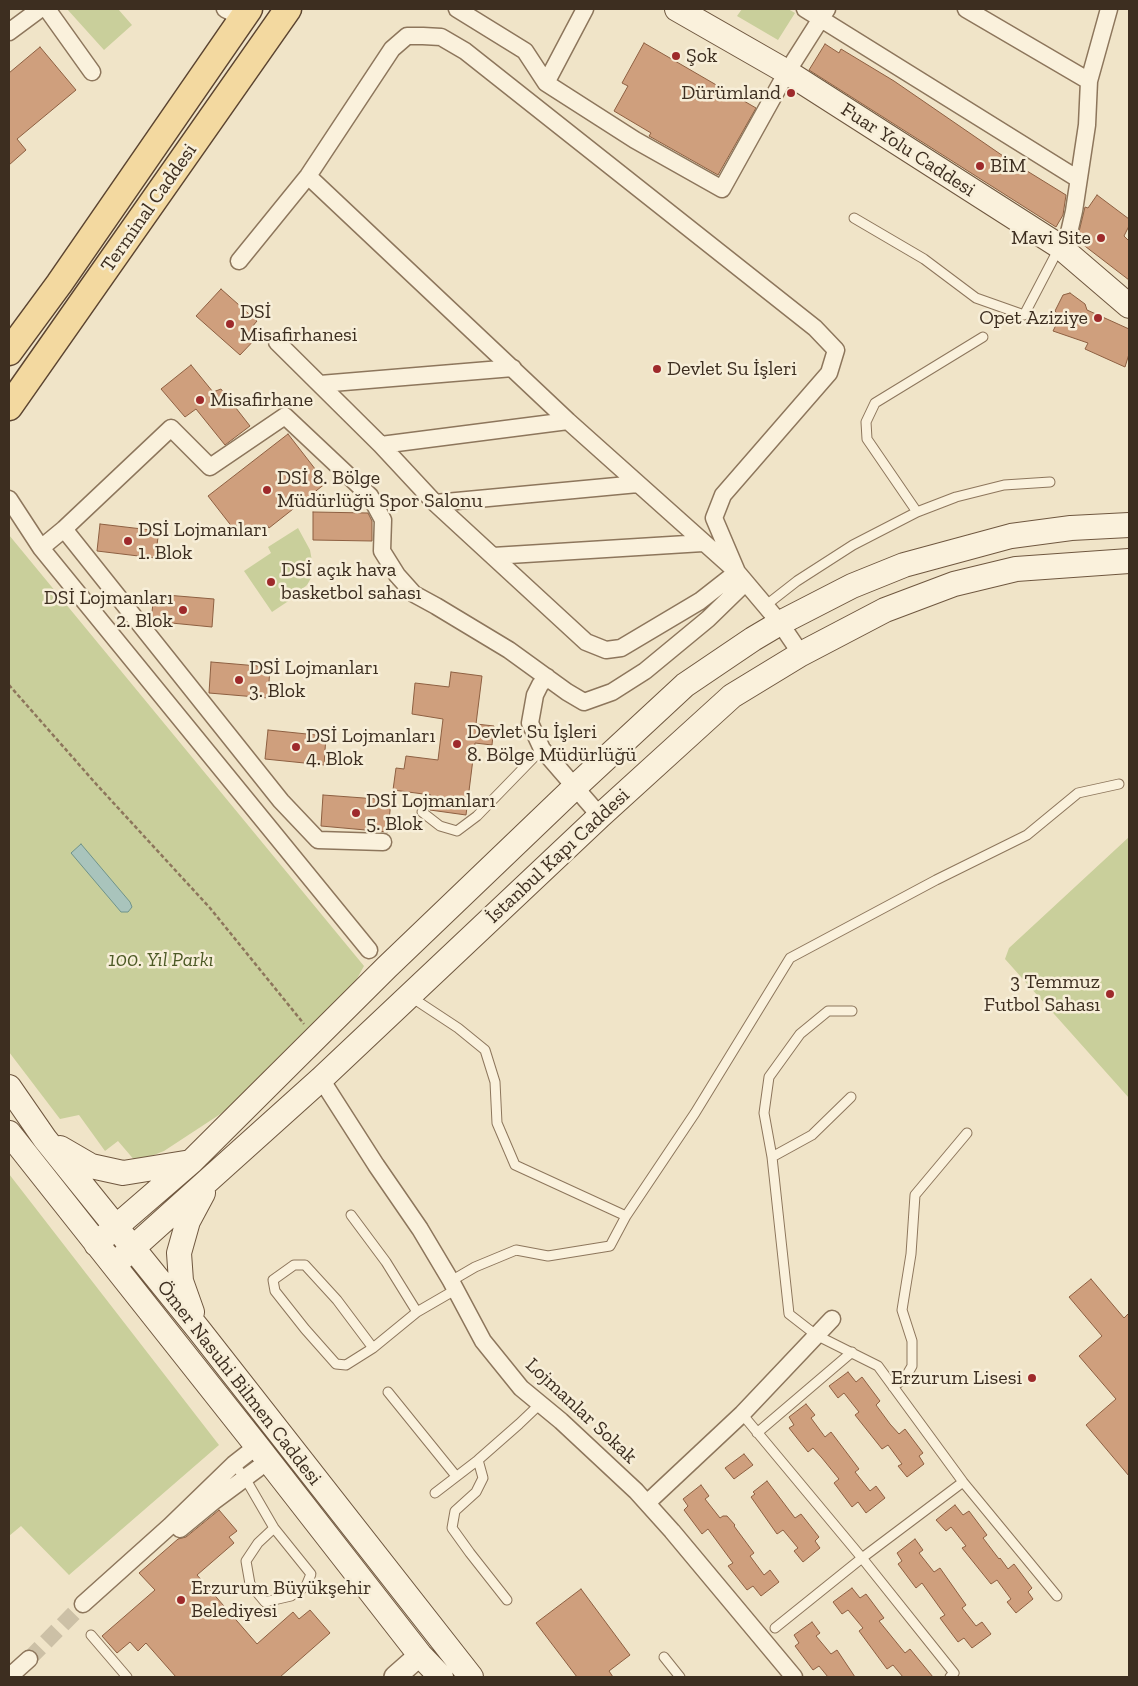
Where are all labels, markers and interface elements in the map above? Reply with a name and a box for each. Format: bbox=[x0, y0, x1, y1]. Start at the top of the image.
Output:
place label: Şok bbox=[686, 44, 717, 68]
marker: Şok bbox=[670, 50, 682, 62]
place label: Dürümland bbox=[681, 81, 781, 105]
marker: Dürümland bbox=[785, 87, 797, 99]
street label: Fuar Yolu Caddesi bbox=[836, 98, 980, 202]
street label: Terminal Caddesi bbox=[96, 139, 202, 277]
place label: BİM bbox=[990, 154, 1026, 178]
marker: BİM bbox=[974, 160, 986, 172]
place label: Mavi Site bbox=[1011, 226, 1091, 250]
marker: Mavi Site bbox=[1095, 232, 1107, 244]
place label: DSİ Misafirhanesi bbox=[240, 300, 357, 347]
place label: Opet Aziziye bbox=[979, 306, 1088, 330]
marker: Opet Aziziye bbox=[1092, 312, 1104, 324]
marker: DSİ Misafirhanesi bbox=[224, 318, 236, 330]
place label: Devlet Su İşleri bbox=[667, 357, 797, 381]
marker: Devlet Su İşleri bbox=[651, 363, 663, 375]
place label: Misafirhane bbox=[210, 388, 313, 412]
marker: Misafirhane bbox=[194, 394, 206, 406]
place label: DSİ 8. Bölge Müdürlüğü Spor Salonu bbox=[277, 466, 483, 513]
marker: DSİ 8. Bölge Müdürlüğü Spor Salonu bbox=[261, 484, 273, 496]
place label: DSİ Lojmanları 1. Blok bbox=[138, 518, 267, 565]
marker: DSİ Lojmanları 1. Blok bbox=[122, 535, 134, 547]
place label: DSİ açık hava basketbol sahası bbox=[281, 558, 421, 605]
marker: DSİ açık hava basketbol sahası bbox=[265, 576, 277, 588]
place label: DSİ Lojmanları 2. Blok bbox=[44, 586, 173, 633]
marker: DSİ Lojmanları 2. Blok bbox=[177, 604, 189, 616]
place label: DSİ Lojmanları 3. Blok bbox=[249, 656, 378, 703]
marker: DSİ Lojmanları 3. Blok bbox=[233, 674, 245, 686]
place label: Devlet Su İşleri 8. Bölge Müdürlüğü bbox=[467, 720, 637, 767]
place label: DSİ Lojmanları 4. Blok bbox=[306, 724, 435, 771]
marker: Devlet Su İşleri 8. Bölge Müdürlüğü bbox=[451, 738, 463, 750]
marker: DSİ Lojmanları 4. Blok bbox=[290, 741, 302, 753]
street label: İstanbul Kapı Caddesi bbox=[481, 783, 635, 929]
place label: DSİ Lojmanları 5. Blok bbox=[366, 789, 495, 836]
marker: DSİ Lojmanları 5. Blok bbox=[350, 807, 362, 819]
park label: 100. Yıl Parkı bbox=[108, 948, 214, 972]
place label: 3 Temmuz Futbol Sahası bbox=[984, 970, 1100, 1017]
marker: 3 Temmuz Futbol Sahası bbox=[1104, 988, 1116, 1000]
street label: Ömer Nasuhi Bilmen Caddesi bbox=[152, 1276, 326, 1490]
street label: Lojmanlar Sokak bbox=[520, 1353, 642, 1469]
place label: Erzurum Lisesi bbox=[891, 1366, 1022, 1390]
marker: Erzurum Lisesi bbox=[1026, 1372, 1038, 1384]
place label: Erzurum Büyükşehir Belediyesi bbox=[191, 1576, 371, 1623]
marker: Erzurum Büyükşehir Belediyesi bbox=[175, 1594, 187, 1606]

